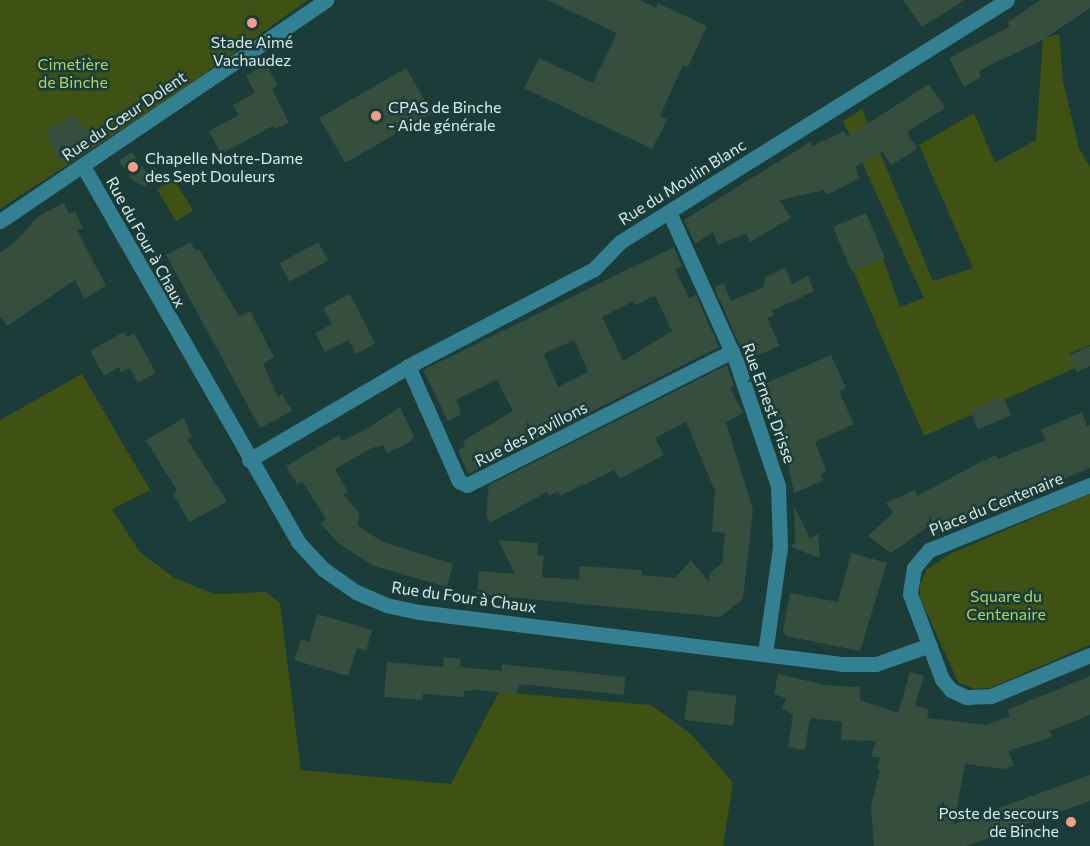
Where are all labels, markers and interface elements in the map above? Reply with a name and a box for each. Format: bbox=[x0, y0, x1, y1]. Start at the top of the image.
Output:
marker: Stade Aimé Vachaudez bbox=[245, 16, 259, 30]
place label: Stade Aimé Vachaudez bbox=[211, 32, 293, 70]
park label: Cimetière de Binche bbox=[37, 54, 109, 92]
street label: Rue du Cœur Dolent bbox=[58, 67, 190, 165]
place label: CPAS de Binche - Aide générale bbox=[388, 97, 502, 135]
marker: CPAS de Binche - Aide générale bbox=[369, 109, 383, 123]
street label: Rue du Moulin Blanc bbox=[615, 135, 749, 229]
place label: Chapelle Notre-Dame des Sept Douleurs bbox=[145, 148, 303, 186]
marker: Chapelle Notre-Dame des Sept Douleurs bbox=[126, 160, 140, 174]
street label: Rue du Four à Chaux bbox=[102, 173, 190, 311]
street label: Rue Ernest Drisse bbox=[738, 340, 800, 466]
street label: Rue des Pavillons bbox=[471, 397, 591, 471]
street label: Place du Centenaire bbox=[926, 468, 1066, 540]
street label: Rue du Four à Chaux bbox=[390, 577, 538, 617]
park label: Square du Centenaire bbox=[966, 586, 1046, 624]
place label: Poste de secours de Binche bbox=[938, 803, 1059, 841]
marker: Poste de secours de Binche bbox=[1064, 815, 1078, 829]

